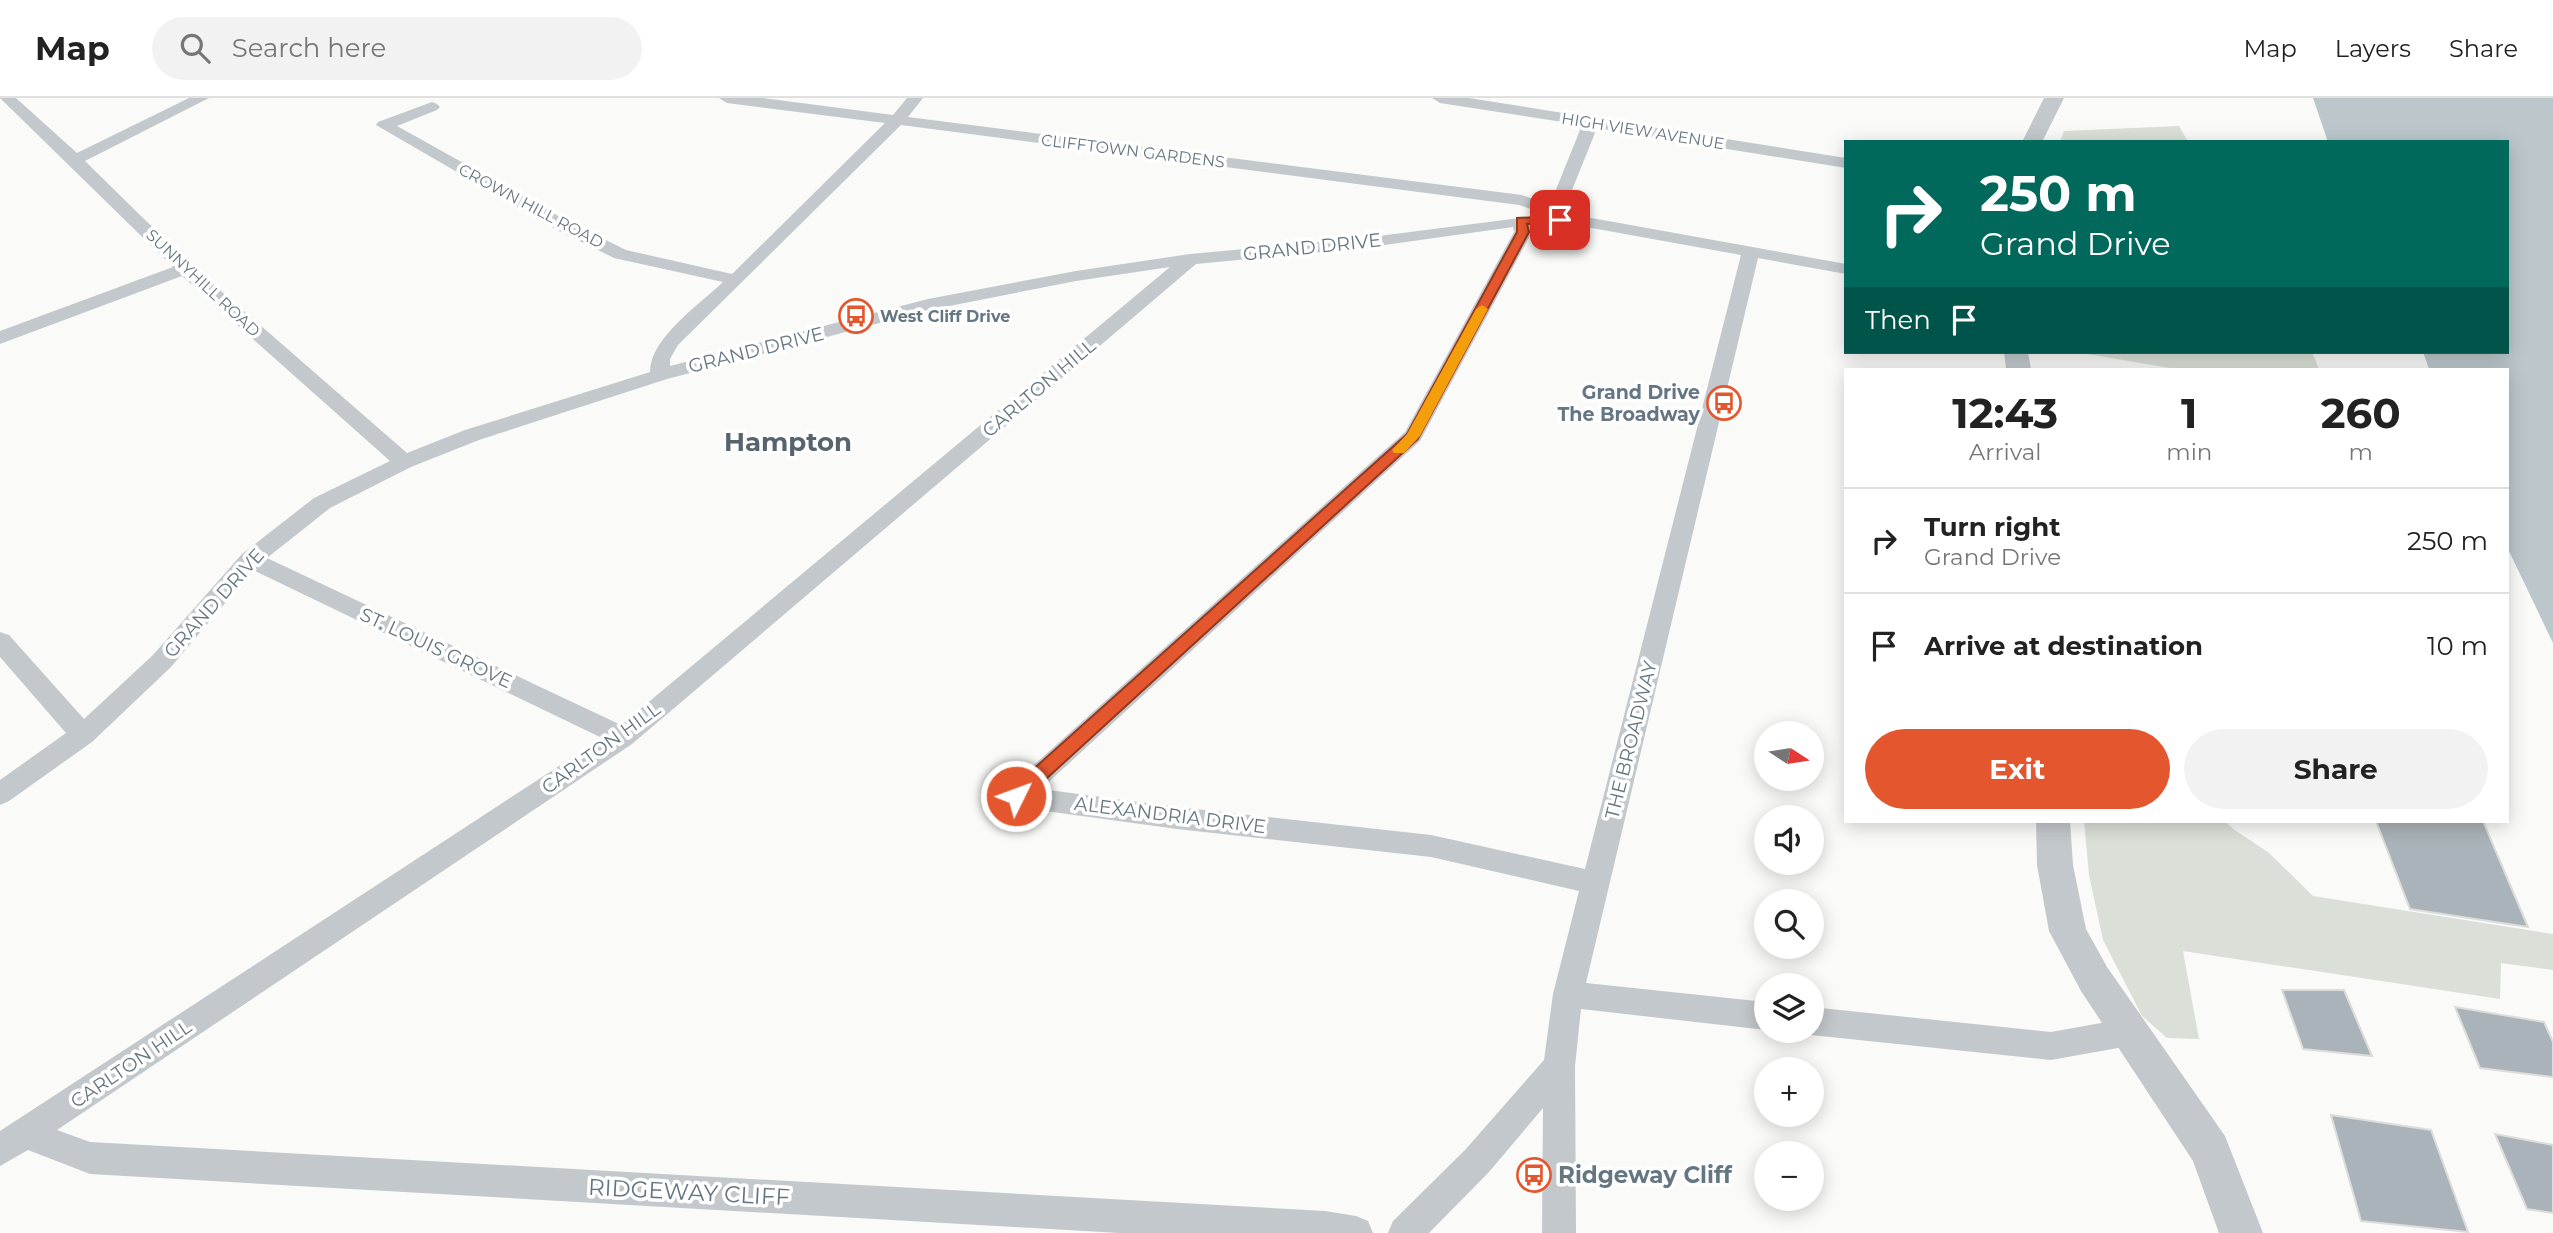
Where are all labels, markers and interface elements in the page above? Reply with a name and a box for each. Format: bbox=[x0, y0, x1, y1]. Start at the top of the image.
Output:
search box bbox=[152, 17, 642, 80]
text: Map bbox=[35, 28, 110, 68]
icon: search bbox=[176, 29, 214, 67]
text: Search here bbox=[232, 32, 386, 64]
text: Map bbox=[2243, 34, 2297, 63]
text: Layers bbox=[2335, 34, 2411, 63]
text: Share bbox=[2449, 34, 2518, 63]
street label: HIGH VIEW AVENUE bbox=[1560, 109, 1726, 153]
street label: CLIFFTOWN GARDENS bbox=[1040, 130, 1226, 172]
street label: CROWN HILL ROAD bbox=[455, 160, 607, 252]
text: 250 m bbox=[1980, 164, 2137, 223]
icon: right bbox=[1865, 168, 1956, 259]
pin bbox=[1530, 190, 1590, 250]
icon: arrive bbox=[1541, 201, 1579, 239]
text: Grand Drive bbox=[1980, 224, 2171, 263]
street label: SUNNYHILL ROAD bbox=[142, 225, 264, 341]
street label: GRAND DRIVE bbox=[1242, 228, 1382, 266]
bus stop icon: West Cliff Drive bbox=[837, 297, 875, 335]
icon: arrive bbox=[1945, 301, 1983, 339]
text: Then bbox=[1865, 304, 1931, 336]
place label: West Cliff Drive bbox=[880, 307, 1010, 326]
street label: GRAND DRIVE bbox=[686, 322, 826, 378]
street label: CARLTON HILL bbox=[978, 333, 1101, 442]
place label: Grand Drive The Broadway bbox=[1558, 381, 1701, 426]
bus stop icon: Grand Drive The Broadway bbox=[1705, 384, 1743, 422]
text: 12:43 bbox=[1952, 387, 2058, 439]
text: 1 bbox=[2181, 387, 2198, 439]
text: 260 bbox=[2321, 387, 2401, 439]
district label: Hampton bbox=[724, 426, 852, 458]
text: Arrival bbox=[1969, 438, 2041, 466]
text: min bbox=[2166, 438, 2212, 466]
text: m bbox=[2349, 438, 2373, 466]
text: Turn right bbox=[1924, 511, 2060, 543]
icon: right bbox=[1865, 522, 1903, 560]
text: 250 m bbox=[2407, 525, 2488, 557]
text: Grand Drive bbox=[1924, 543, 2061, 571]
street label: GRAND DRIVE bbox=[159, 544, 269, 662]
street label: ST. LOUIS GROVE bbox=[356, 603, 516, 693]
icon: arrive bbox=[1865, 627, 1903, 665]
text: Arrive at destination bbox=[1924, 630, 2203, 662]
text: 10 m bbox=[2427, 630, 2488, 662]
street label: THE BROADWAY bbox=[1600, 658, 1662, 821]
street label: CARLTON HILL bbox=[537, 697, 665, 799]
north arrow bbox=[1754, 721, 1824, 791]
map controls bbox=[1754, 721, 1824, 1211]
button: Exit bbox=[1865, 729, 2170, 809]
button: Share bbox=[2184, 729, 2488, 809]
position arrow bbox=[979, 759, 1053, 833]
street label: ALEXANDRIA DRIVE bbox=[1073, 792, 1267, 838]
button: sound bbox=[1754, 805, 1824, 875]
button: search bbox=[1754, 889, 1824, 959]
button: layers bbox=[1754, 973, 1824, 1043]
street label: CARLTON HILL bbox=[66, 1015, 196, 1113]
button: + bbox=[1754, 1057, 1824, 1127]
button: − bbox=[1754, 1141, 1824, 1211]
bus stop icon: Ridgeway Cliff bbox=[1515, 1156, 1553, 1194]
place label: Ridgeway Cliff bbox=[1558, 1161, 1733, 1189]
street label: RIDGEWAY CLIFF bbox=[587, 1173, 791, 1211]

